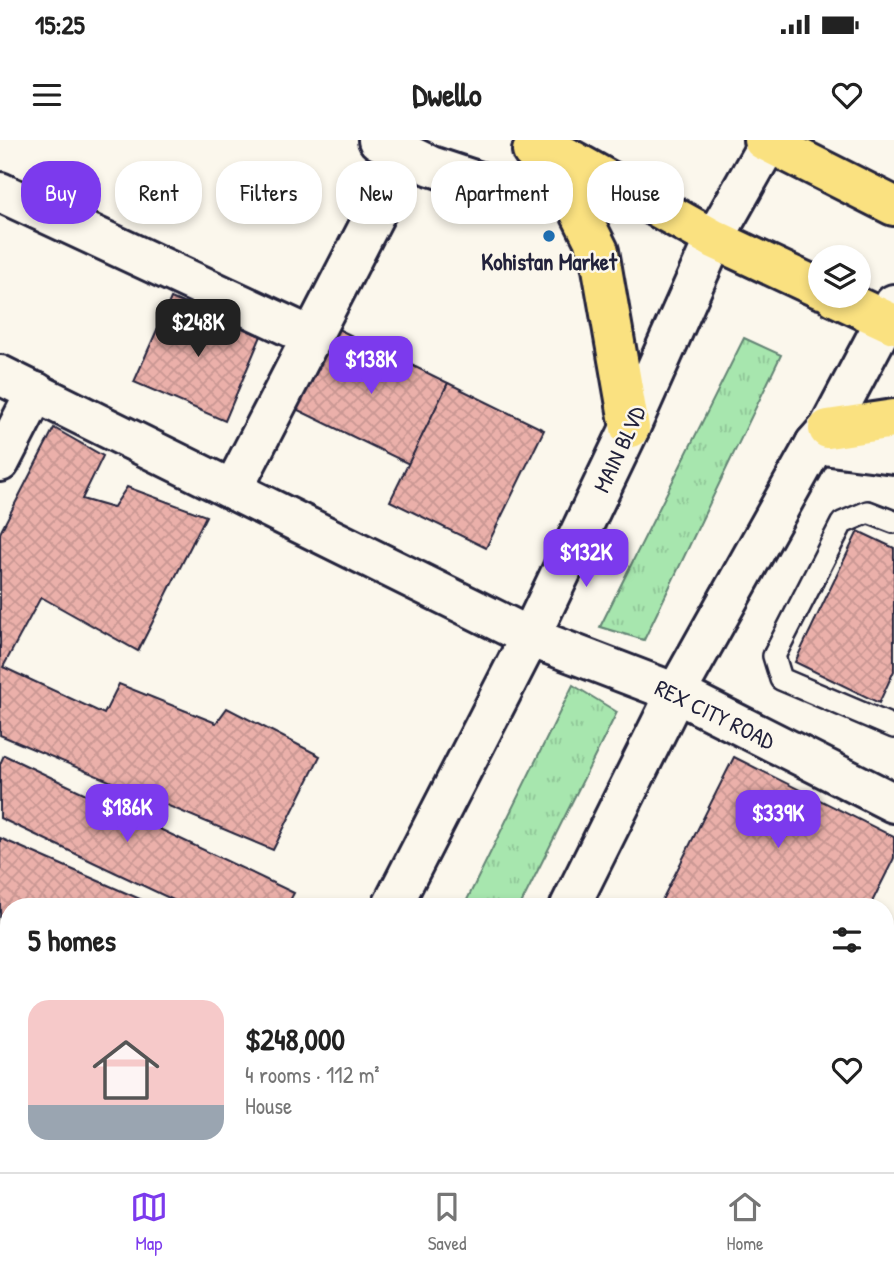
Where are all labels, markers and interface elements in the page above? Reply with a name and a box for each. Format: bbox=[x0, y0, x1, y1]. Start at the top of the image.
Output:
text: 15:25 bbox=[35, 7, 85, 42]
text: Dwello bbox=[412, 73, 482, 116]
icon: menu bbox=[28, 76, 66, 114]
icon: heart bbox=[828, 76, 866, 114]
chip: Buy bbox=[21, 161, 101, 224]
chip: Rent bbox=[115, 161, 202, 224]
chip: Filters bbox=[216, 161, 322, 224]
chip: New bbox=[336, 161, 417, 224]
chip: Apartment bbox=[431, 161, 573, 224]
chip: House bbox=[587, 161, 684, 224]
marker: Kohistan Market bbox=[541, 228, 557, 244]
map controls bbox=[808, 245, 871, 308]
button: layers bbox=[808, 245, 871, 308]
place label: Kohistan Market bbox=[481, 246, 618, 277]
pin: $248K bbox=[149, 300, 247, 359]
text: $248K bbox=[171, 306, 225, 337]
pin: $138K bbox=[322, 336, 420, 396]
text: $138K bbox=[345, 343, 397, 374]
street label: MAIN BLVD bbox=[586, 401, 652, 497]
pin: $132K bbox=[537, 530, 635, 589]
text: $132K bbox=[559, 536, 613, 567]
street label: REX CITY ROAD bbox=[650, 672, 780, 756]
pin: $186K bbox=[78, 784, 176, 844]
pin: $339K bbox=[729, 790, 827, 850]
text: $186K bbox=[101, 791, 153, 822]
text: $339K bbox=[752, 797, 804, 828]
text: 5 homes bbox=[28, 920, 116, 960]
icon: filters bbox=[828, 921, 866, 959]
text: $248,000 bbox=[245, 1019, 345, 1059]
icon: home bbox=[84, 1028, 168, 1112]
icon: heart bbox=[828, 1051, 866, 1089]
text: 4 rooms · 112 m² bbox=[245, 1059, 380, 1090]
text: House bbox=[245, 1090, 292, 1121]
tab: Map bbox=[130, 1188, 168, 1256]
tab: Saved bbox=[428, 1188, 466, 1256]
tab: Home bbox=[726, 1188, 764, 1256]

